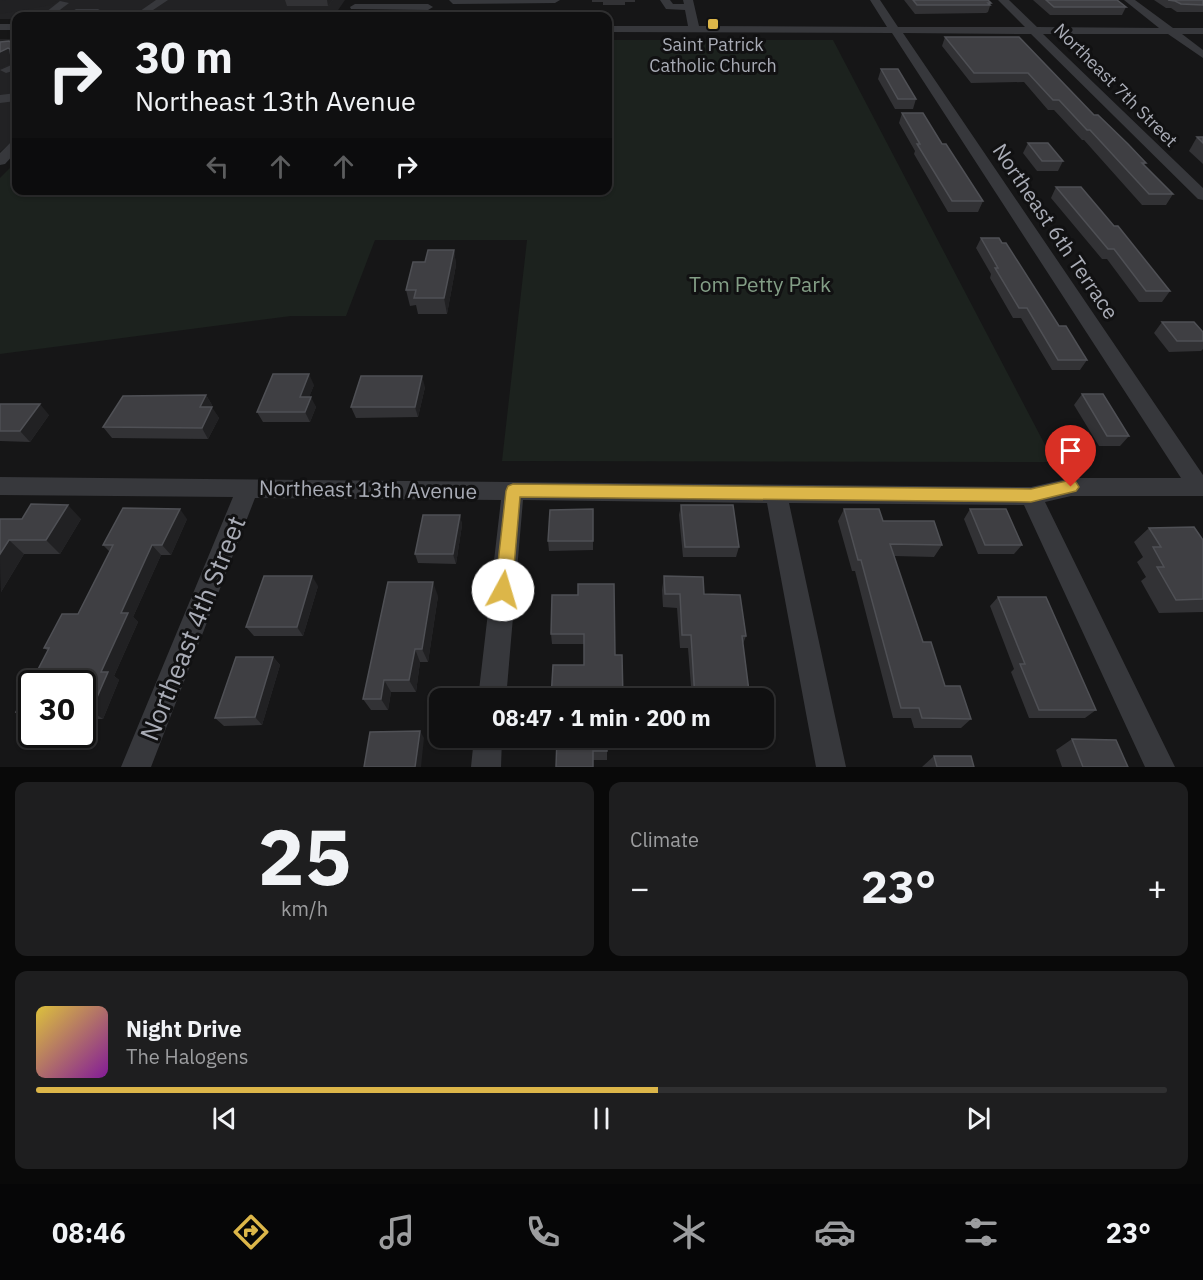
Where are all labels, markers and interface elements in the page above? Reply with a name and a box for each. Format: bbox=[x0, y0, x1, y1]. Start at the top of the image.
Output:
marker: Saint Patrick Catholic Church bbox=[706, 17, 720, 31]
street label: Northeast 7th Street bbox=[1049, 18, 1183, 152]
text: 30 m bbox=[135, 30, 233, 85]
place label: Saint Patrick Catholic Church bbox=[649, 33, 777, 77]
icon: right bbox=[36, 36, 114, 114]
text: Northeast 13th Avenue bbox=[135, 83, 416, 118]
street label: Northeast 6th Terrace bbox=[987, 138, 1125, 324]
icon: left bbox=[201, 150, 234, 183]
icon: ahead bbox=[264, 150, 297, 183]
icon: ahead bbox=[327, 150, 360, 183]
icon: right bbox=[390, 150, 423, 183]
park label: Tom Petty Park bbox=[689, 270, 831, 298]
pin bbox=[1045, 425, 1096, 487]
icon: arrive bbox=[1054, 434, 1087, 467]
street label: Northeast 13th Avenue bbox=[259, 473, 477, 505]
street label: Northeast 4th Street bbox=[131, 511, 253, 745]
position arrow bbox=[471, 558, 535, 622]
speed limit sign: 30 bbox=[18, 670, 96, 748]
text: 08:47 · 1 min · 200 m bbox=[492, 703, 711, 732]
text: 25 bbox=[258, 805, 351, 906]
text: Climate bbox=[630, 826, 699, 853]
text: 23° bbox=[861, 857, 936, 915]
text: − bbox=[630, 866, 650, 909]
text: + bbox=[1147, 866, 1167, 909]
text: km/h bbox=[281, 895, 328, 922]
text: Night Drive bbox=[126, 1014, 242, 1043]
text: The Halogens bbox=[126, 1043, 248, 1070]
icon: previous bbox=[208, 1102, 241, 1135]
icon: pause bbox=[585, 1102, 618, 1135]
icon: next bbox=[962, 1102, 995, 1135]
icon: directions bbox=[230, 1211, 272, 1253]
icon: music bbox=[376, 1211, 418, 1253]
icon: phone bbox=[522, 1211, 564, 1253]
icon: climate bbox=[668, 1211, 710, 1253]
icon: car bbox=[814, 1211, 856, 1253]
icon: filters bbox=[960, 1211, 1002, 1253]
text: 08:46 bbox=[52, 1215, 126, 1250]
text: 23° bbox=[1106, 1215, 1151, 1250]

